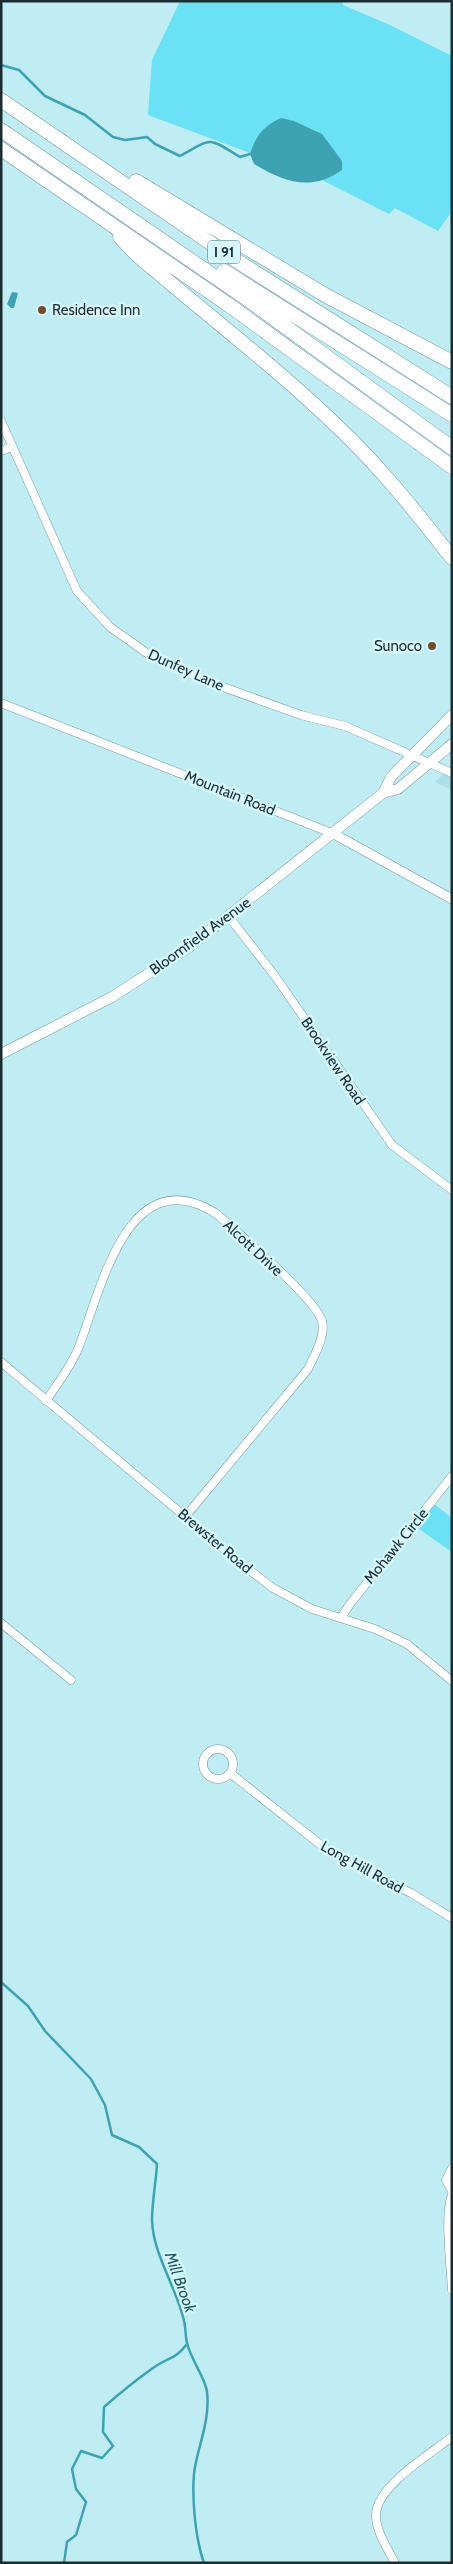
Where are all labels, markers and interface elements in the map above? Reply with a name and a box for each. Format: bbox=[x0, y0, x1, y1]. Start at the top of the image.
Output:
road number: I 91 bbox=[208, 240, 240, 264]
place label: Residence Inn bbox=[52, 301, 140, 319]
marker: Residence Inn bbox=[36, 304, 48, 316]
place label: Sunoco bbox=[374, 637, 422, 655]
marker: Sunoco bbox=[426, 640, 438, 652]
street label: Dunfey Lane bbox=[145, 645, 227, 695]
street label: Mountain Road bbox=[182, 767, 278, 819]
street label: Bloomfield Avenue bbox=[146, 893, 254, 979]
street label: Brookview Road bbox=[297, 1014, 369, 1108]
street label: Alcott Drive bbox=[220, 1216, 287, 1280]
street label: Mohawk Circle bbox=[360, 1504, 432, 1587]
street label: Brewster Road bbox=[174, 1505, 256, 1577]
street label: Long Hill Road bbox=[318, 1837, 406, 1897]
water label: Mill Brook bbox=[160, 2248, 201, 2316]

